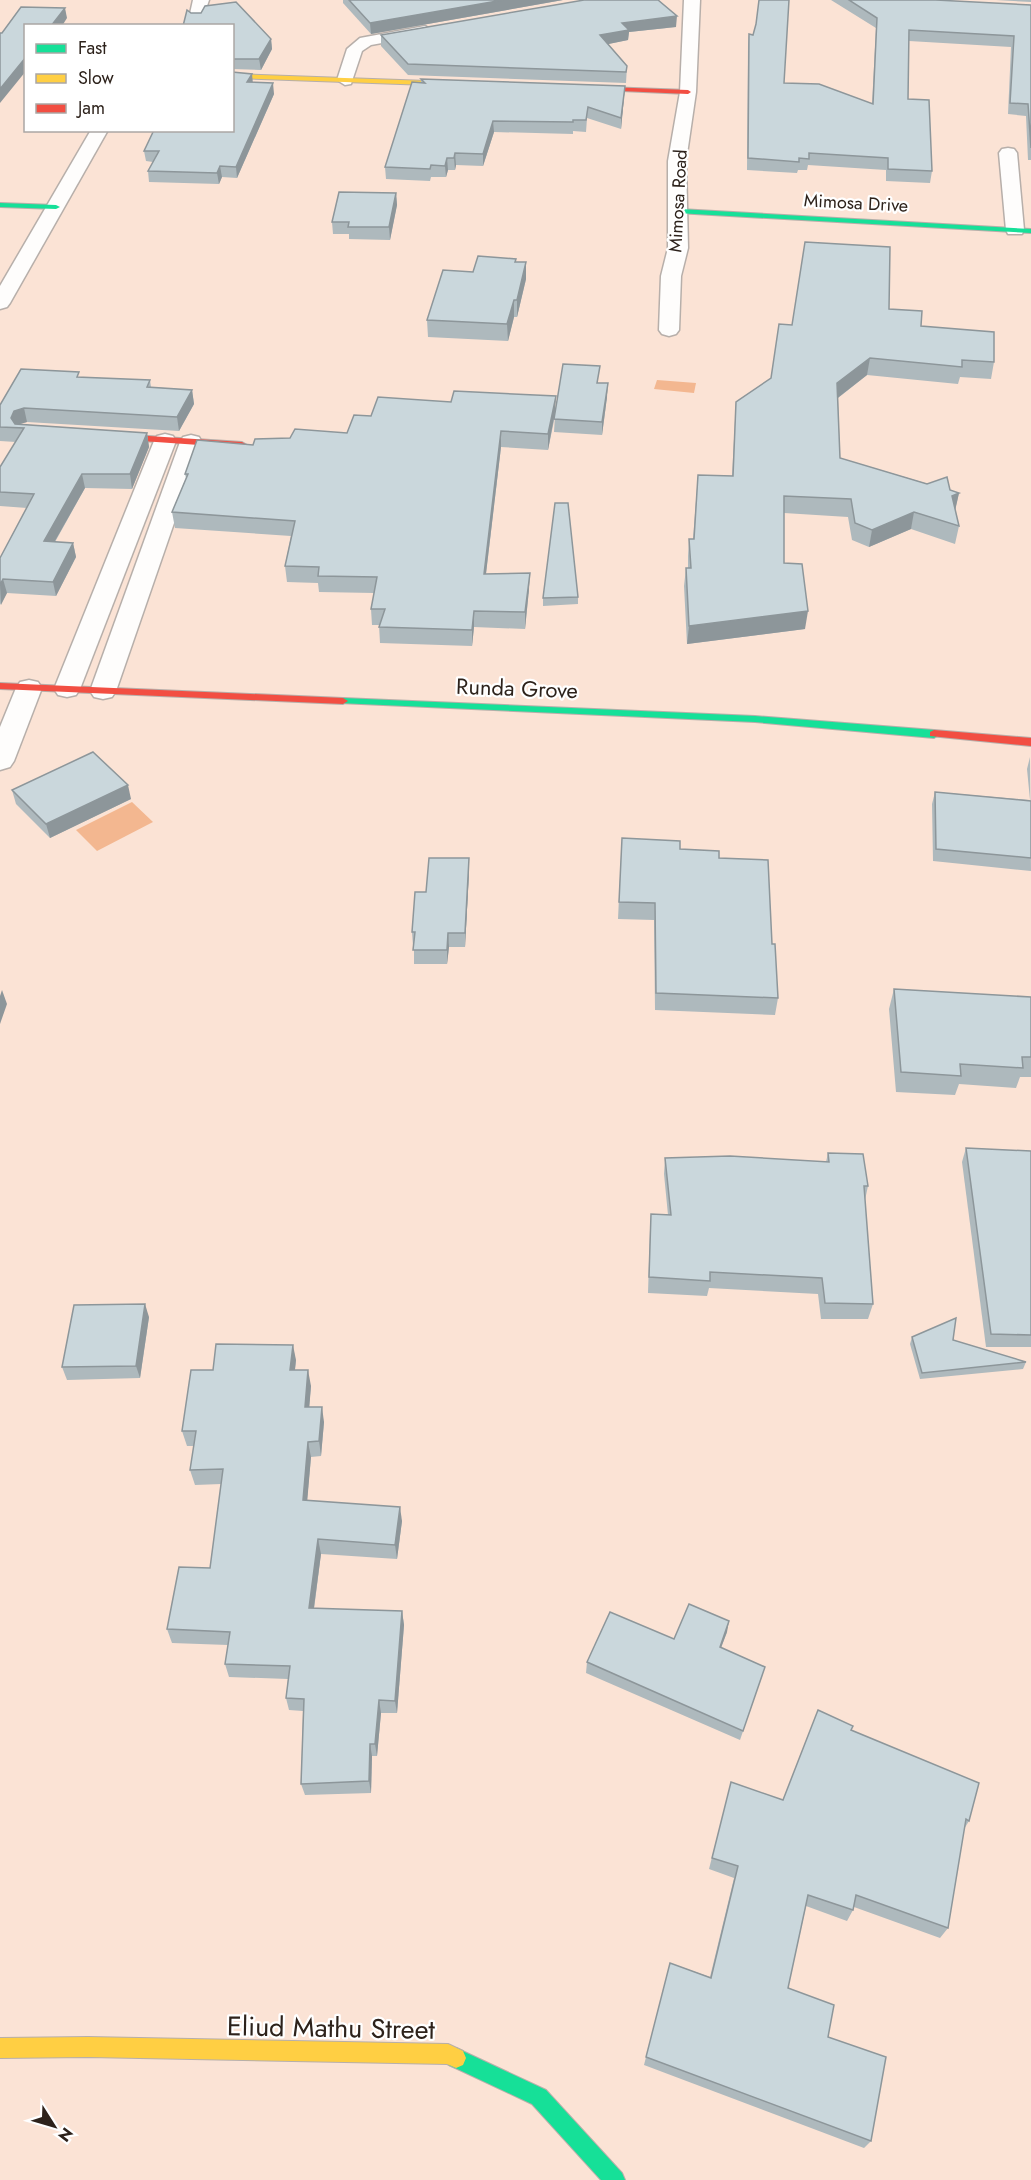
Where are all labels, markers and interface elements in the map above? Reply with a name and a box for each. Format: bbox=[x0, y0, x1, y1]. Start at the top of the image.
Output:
legend bbox=[24, 24, 234, 132]
text: Fast bbox=[78, 35, 107, 61]
text: Slow bbox=[78, 65, 115, 91]
text: Jam bbox=[76, 95, 105, 121]
street label: Mimosa Road bbox=[662, 149, 694, 253]
street label: Mimosa Drive bbox=[803, 187, 909, 219]
street label: Runda Grove bbox=[456, 670, 578, 706]
street label: Eliud Mathu Street bbox=[227, 2006, 436, 2049]
north arrow bbox=[24, 2096, 84, 2156]
text: N bbox=[53, 2123, 79, 2147]

